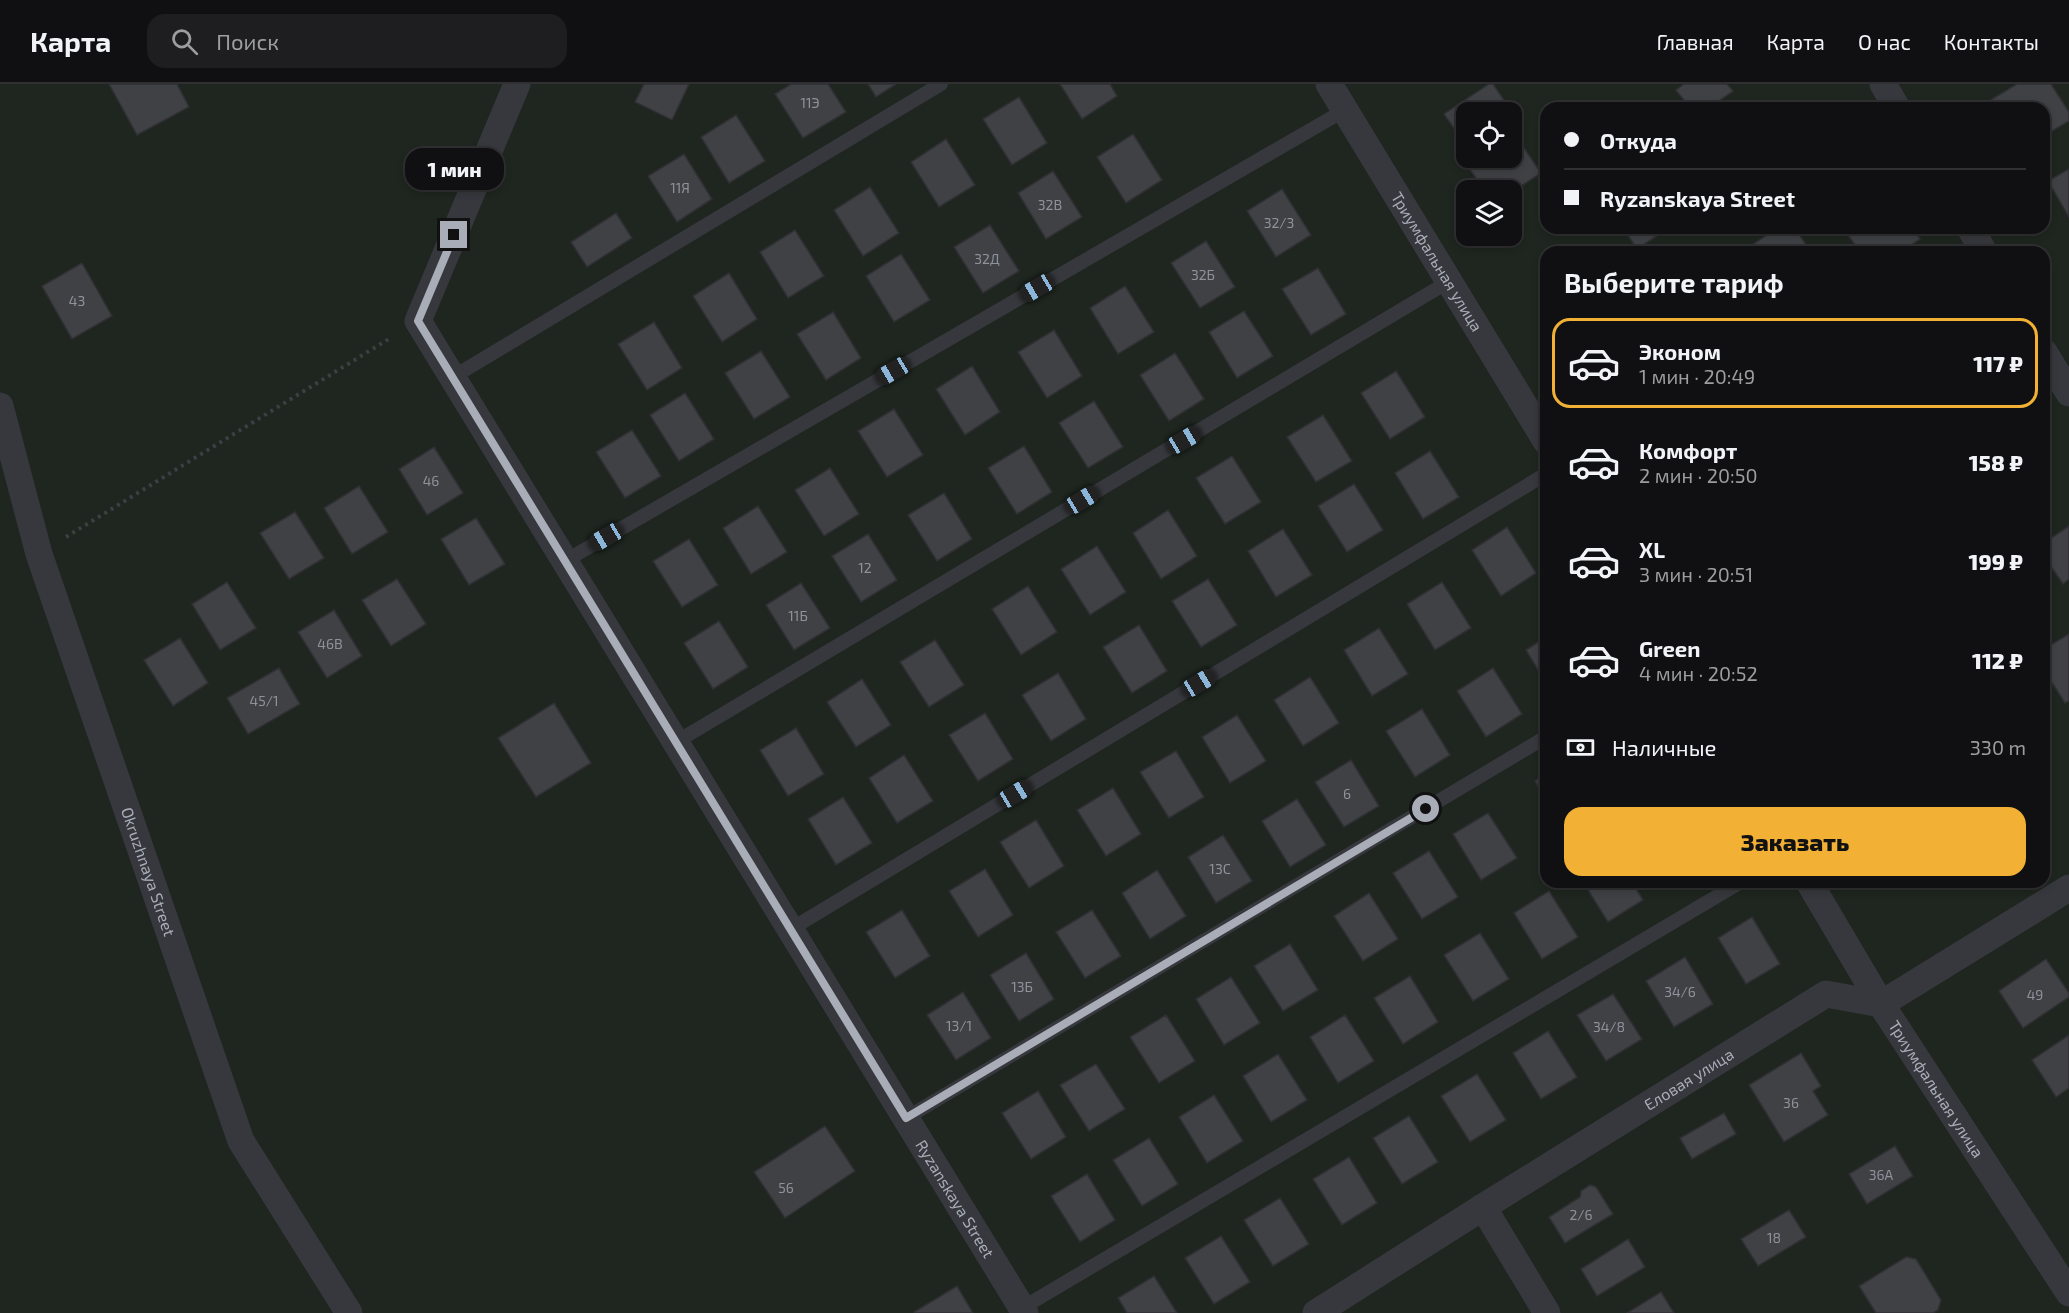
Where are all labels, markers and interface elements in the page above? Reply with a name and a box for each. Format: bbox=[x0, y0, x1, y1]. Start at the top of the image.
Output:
search box bbox=[147, 14, 567, 68]
text: Карта bbox=[30, 24, 111, 58]
icon: search bbox=[168, 25, 201, 58]
text: Поиск bbox=[216, 28, 279, 54]
text: Главная bbox=[1657, 29, 1734, 54]
text: Карта bbox=[1767, 29, 1825, 54]
text: О нас bbox=[1858, 29, 1911, 54]
text: Контакты bbox=[1944, 29, 2039, 54]
house number: 11Э bbox=[800, 94, 820, 111]
map controls bbox=[1456, 102, 1522, 246]
button: locate bbox=[1456, 102, 1522, 168]
text: Откуда bbox=[1600, 127, 1677, 153]
callout: 1 мин bbox=[404, 148, 504, 190]
text: 1 мин bbox=[427, 157, 482, 181]
house number: 11Я bbox=[670, 179, 690, 196]
button: layers bbox=[1456, 180, 1522, 246]
text: Ryzanskaya Street bbox=[1600, 185, 1795, 211]
street label: Триумфальная улица bbox=[1388, 188, 1487, 335]
house number: 32В bbox=[1038, 196, 1062, 213]
house number: 32/3 bbox=[1264, 214, 1294, 231]
route end bbox=[440, 221, 467, 248]
house number: 32Д bbox=[974, 250, 1000, 267]
house number: 32Б bbox=[1191, 266, 1215, 283]
text: Выберите тариф bbox=[1564, 266, 1784, 298]
car bbox=[1017, 271, 1057, 305]
house number: 43 bbox=[69, 292, 85, 309]
icon: car bbox=[1567, 336, 1621, 390]
text: Эконом bbox=[1639, 338, 1721, 364]
text: 117 ₽ bbox=[1973, 350, 2023, 376]
car bbox=[873, 354, 913, 388]
text: 1 мин · 20:49 bbox=[1639, 364, 1755, 388]
car bbox=[1164, 423, 1204, 457]
icon: car bbox=[1567, 435, 1621, 489]
text: Комфорт bbox=[1639, 437, 1737, 463]
text: 158 ₽ bbox=[1969, 449, 2023, 475]
text: 2 мин · 20:50 bbox=[1639, 463, 1757, 487]
house number: 46 bbox=[423, 472, 439, 489]
car bbox=[1062, 483, 1102, 517]
car bbox=[586, 520, 626, 554]
icon: car bbox=[1567, 534, 1621, 588]
text: XL bbox=[1639, 536, 1665, 562]
text: 199 ₽ bbox=[1969, 548, 2023, 574]
house number: 12 bbox=[858, 559, 872, 576]
text: 3 мин · 20:51 bbox=[1639, 562, 1753, 586]
house number: 11Б bbox=[788, 607, 808, 624]
icon: car bbox=[1567, 633, 1621, 687]
house number: 46В bbox=[317, 635, 343, 652]
text: Green bbox=[1639, 635, 1701, 661]
text: 112 ₽ bbox=[1972, 647, 2023, 673]
text: 4 мин · 20:52 bbox=[1639, 661, 1758, 685]
car bbox=[1179, 666, 1219, 700]
house number: 45/1 bbox=[250, 692, 278, 709]
icon: cash bbox=[1564, 731, 1597, 764]
text: Наличные bbox=[1612, 734, 1716, 760]
text: 330 m bbox=[1970, 735, 2026, 759]
car bbox=[995, 777, 1035, 811]
house number: 6 bbox=[1343, 785, 1351, 802]
route start bbox=[1412, 795, 1439, 822]
street label: Okruzhnaya Street bbox=[118, 804, 180, 939]
button: Заказать bbox=[1564, 807, 2026, 876]
house number: 13С bbox=[1209, 860, 1231, 877]
house number: 13Б bbox=[1011, 978, 1033, 995]
house number: 34/6 bbox=[1664, 983, 1696, 1000]
house number: 49 bbox=[2027, 986, 2043, 1003]
street label: Триумфальная улица bbox=[1885, 1016, 1988, 1161]
house number: 13/1 bbox=[946, 1017, 972, 1034]
house number: 34/8 bbox=[1593, 1018, 1625, 1035]
street label: Еловая улица bbox=[1640, 1044, 1737, 1114]
house number: 36 bbox=[1783, 1094, 1799, 1111]
street label: Ryzanskaya Street bbox=[912, 1136, 999, 1261]
house number: 36А bbox=[1869, 1166, 1894, 1183]
house number: 56 bbox=[778, 1179, 794, 1196]
house number: 2/6 bbox=[1569, 1206, 1593, 1223]
house number: 18 bbox=[1767, 1229, 1781, 1246]

